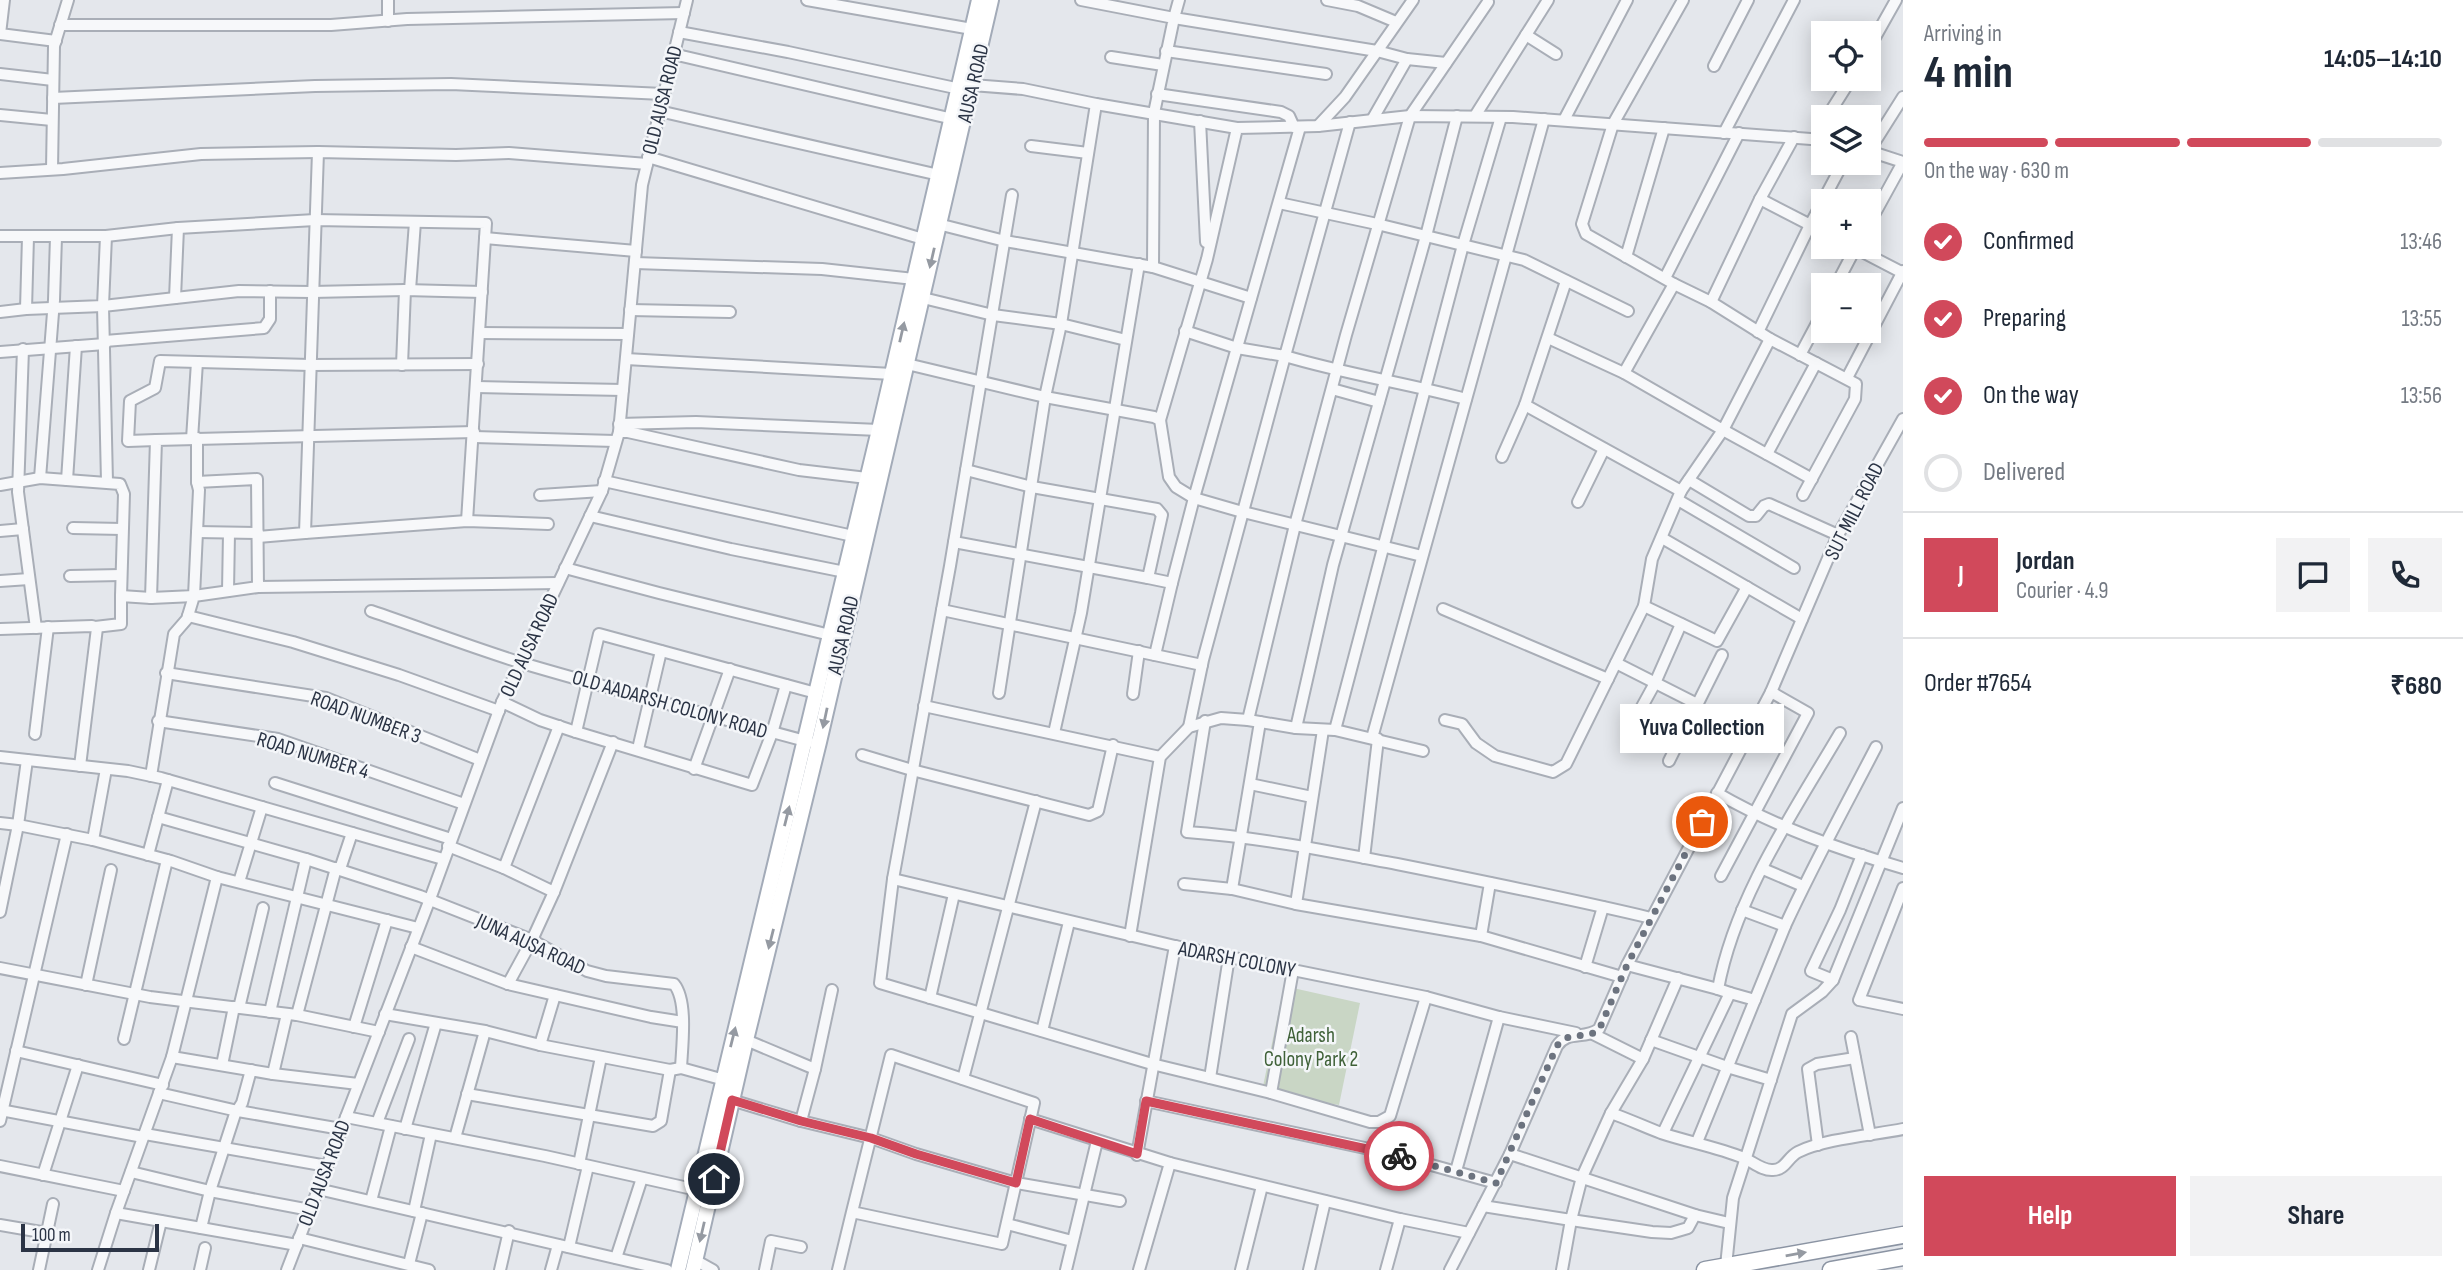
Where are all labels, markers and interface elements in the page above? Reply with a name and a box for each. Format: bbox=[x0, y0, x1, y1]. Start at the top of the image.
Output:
text: Arriving in bbox=[1924, 20, 2002, 48]
map controls bbox=[1811, 21, 1881, 343]
button: locate bbox=[1811, 21, 1881, 91]
street label: AUSA ROAD bbox=[952, 41, 995, 126]
street label: OLD AUSA ROAD bbox=[637, 43, 688, 157]
text: 14:05–14:10 bbox=[2324, 44, 2442, 75]
text: 4 min bbox=[1924, 46, 2013, 101]
button: layers bbox=[1811, 105, 1881, 175]
text: On the way · 630 m bbox=[1924, 157, 2069, 185]
button: + bbox=[1811, 189, 1881, 259]
icon: check bbox=[1924, 223, 1962, 261]
text: Confirmed bbox=[1983, 226, 2074, 257]
text: 13:46 bbox=[2400, 228, 2442, 256]
one-way arrow bbox=[926, 247, 937, 269]
button: − bbox=[1811, 273, 1881, 343]
icon: check bbox=[1924, 300, 1962, 338]
text: Preparing bbox=[1983, 303, 2066, 334]
text: 13:55 bbox=[2402, 305, 2442, 333]
one-way arrow bbox=[897, 321, 908, 343]
icon: check bbox=[1924, 377, 1962, 415]
text: On the way bbox=[1983, 380, 2079, 411]
text: 13:56 bbox=[2401, 382, 2442, 410]
text: Delivered bbox=[1983, 457, 2065, 488]
street label: SUT MILL ROAD bbox=[1819, 458, 1890, 564]
button: chat bbox=[2276, 538, 2350, 612]
button: phone bbox=[2368, 538, 2442, 612]
text: Jordan bbox=[2016, 546, 2074, 577]
text: J bbox=[1958, 560, 1964, 591]
text: Courier · 4.9 bbox=[2016, 577, 2108, 605]
street label: OLD AUSA ROAD bbox=[495, 589, 564, 701]
street label: AUSA ROAD bbox=[822, 593, 865, 678]
street label: OLD AADARSH COLONY ROAD bbox=[569, 665, 770, 744]
text: Order #7654 bbox=[1924, 668, 2032, 699]
text: ₹680 bbox=[2390, 671, 2442, 702]
street label: ROAD NUMBER 3 bbox=[307, 686, 425, 749]
callout: Yuva Collection bbox=[1620, 703, 1784, 752]
one-way arrow bbox=[819, 707, 830, 729]
text: Yuva Collection bbox=[1639, 714, 1765, 742]
street label: ROAD NUMBER 4 bbox=[254, 727, 372, 784]
pin bbox=[1672, 792, 1732, 852]
icon: bag bbox=[1683, 803, 1721, 841]
one-way arrow bbox=[782, 804, 793, 826]
street label: JUNA AUSA ROAD bbox=[471, 908, 589, 981]
one-way arrow bbox=[765, 928, 776, 950]
street label: ADARSH COLONY bbox=[1175, 936, 1298, 983]
park label: Adarsh Colony Park 2 bbox=[1264, 1023, 1358, 1072]
one-way arrow bbox=[728, 1025, 739, 1047]
street label: OLD AUSA ROAD bbox=[293, 1117, 356, 1230]
courier bbox=[1364, 1121, 1434, 1191]
icon: bike bbox=[1380, 1137, 1418, 1175]
pin bbox=[684, 1149, 744, 1209]
icon: home bbox=[695, 1160, 733, 1198]
button: Help bbox=[1924, 1176, 2176, 1256]
button: Share bbox=[2190, 1176, 2442, 1256]
scale bar bbox=[21, 1221, 159, 1253]
one-way arrow bbox=[696, 1221, 707, 1243]
text: 100 m bbox=[32, 1224, 71, 1247]
one-way arrow bbox=[1785, 1248, 1807, 1259]

